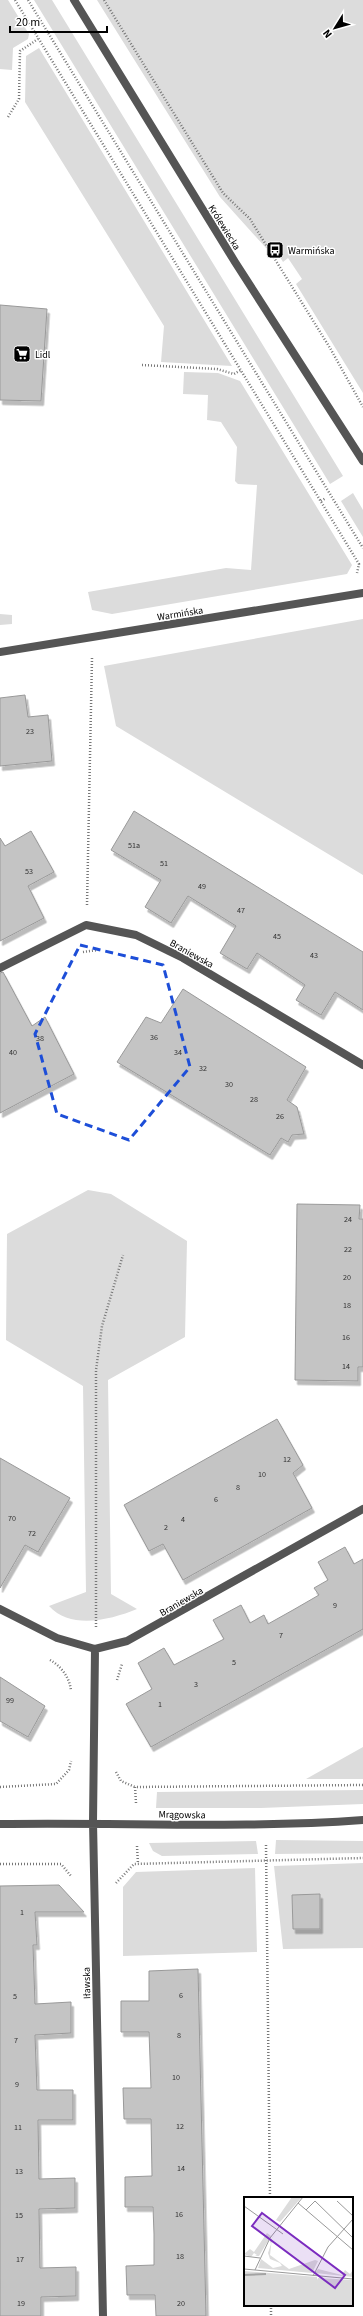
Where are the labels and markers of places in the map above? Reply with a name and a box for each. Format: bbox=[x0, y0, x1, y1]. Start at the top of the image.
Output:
bus stop icon: Warmińska bbox=[265, 240, 285, 260]
place label: Warmińska bbox=[288, 244, 335, 258]
supermarket icon: Lidl bbox=[12, 344, 32, 364]
place label: Lidl bbox=[35, 348, 51, 362]

